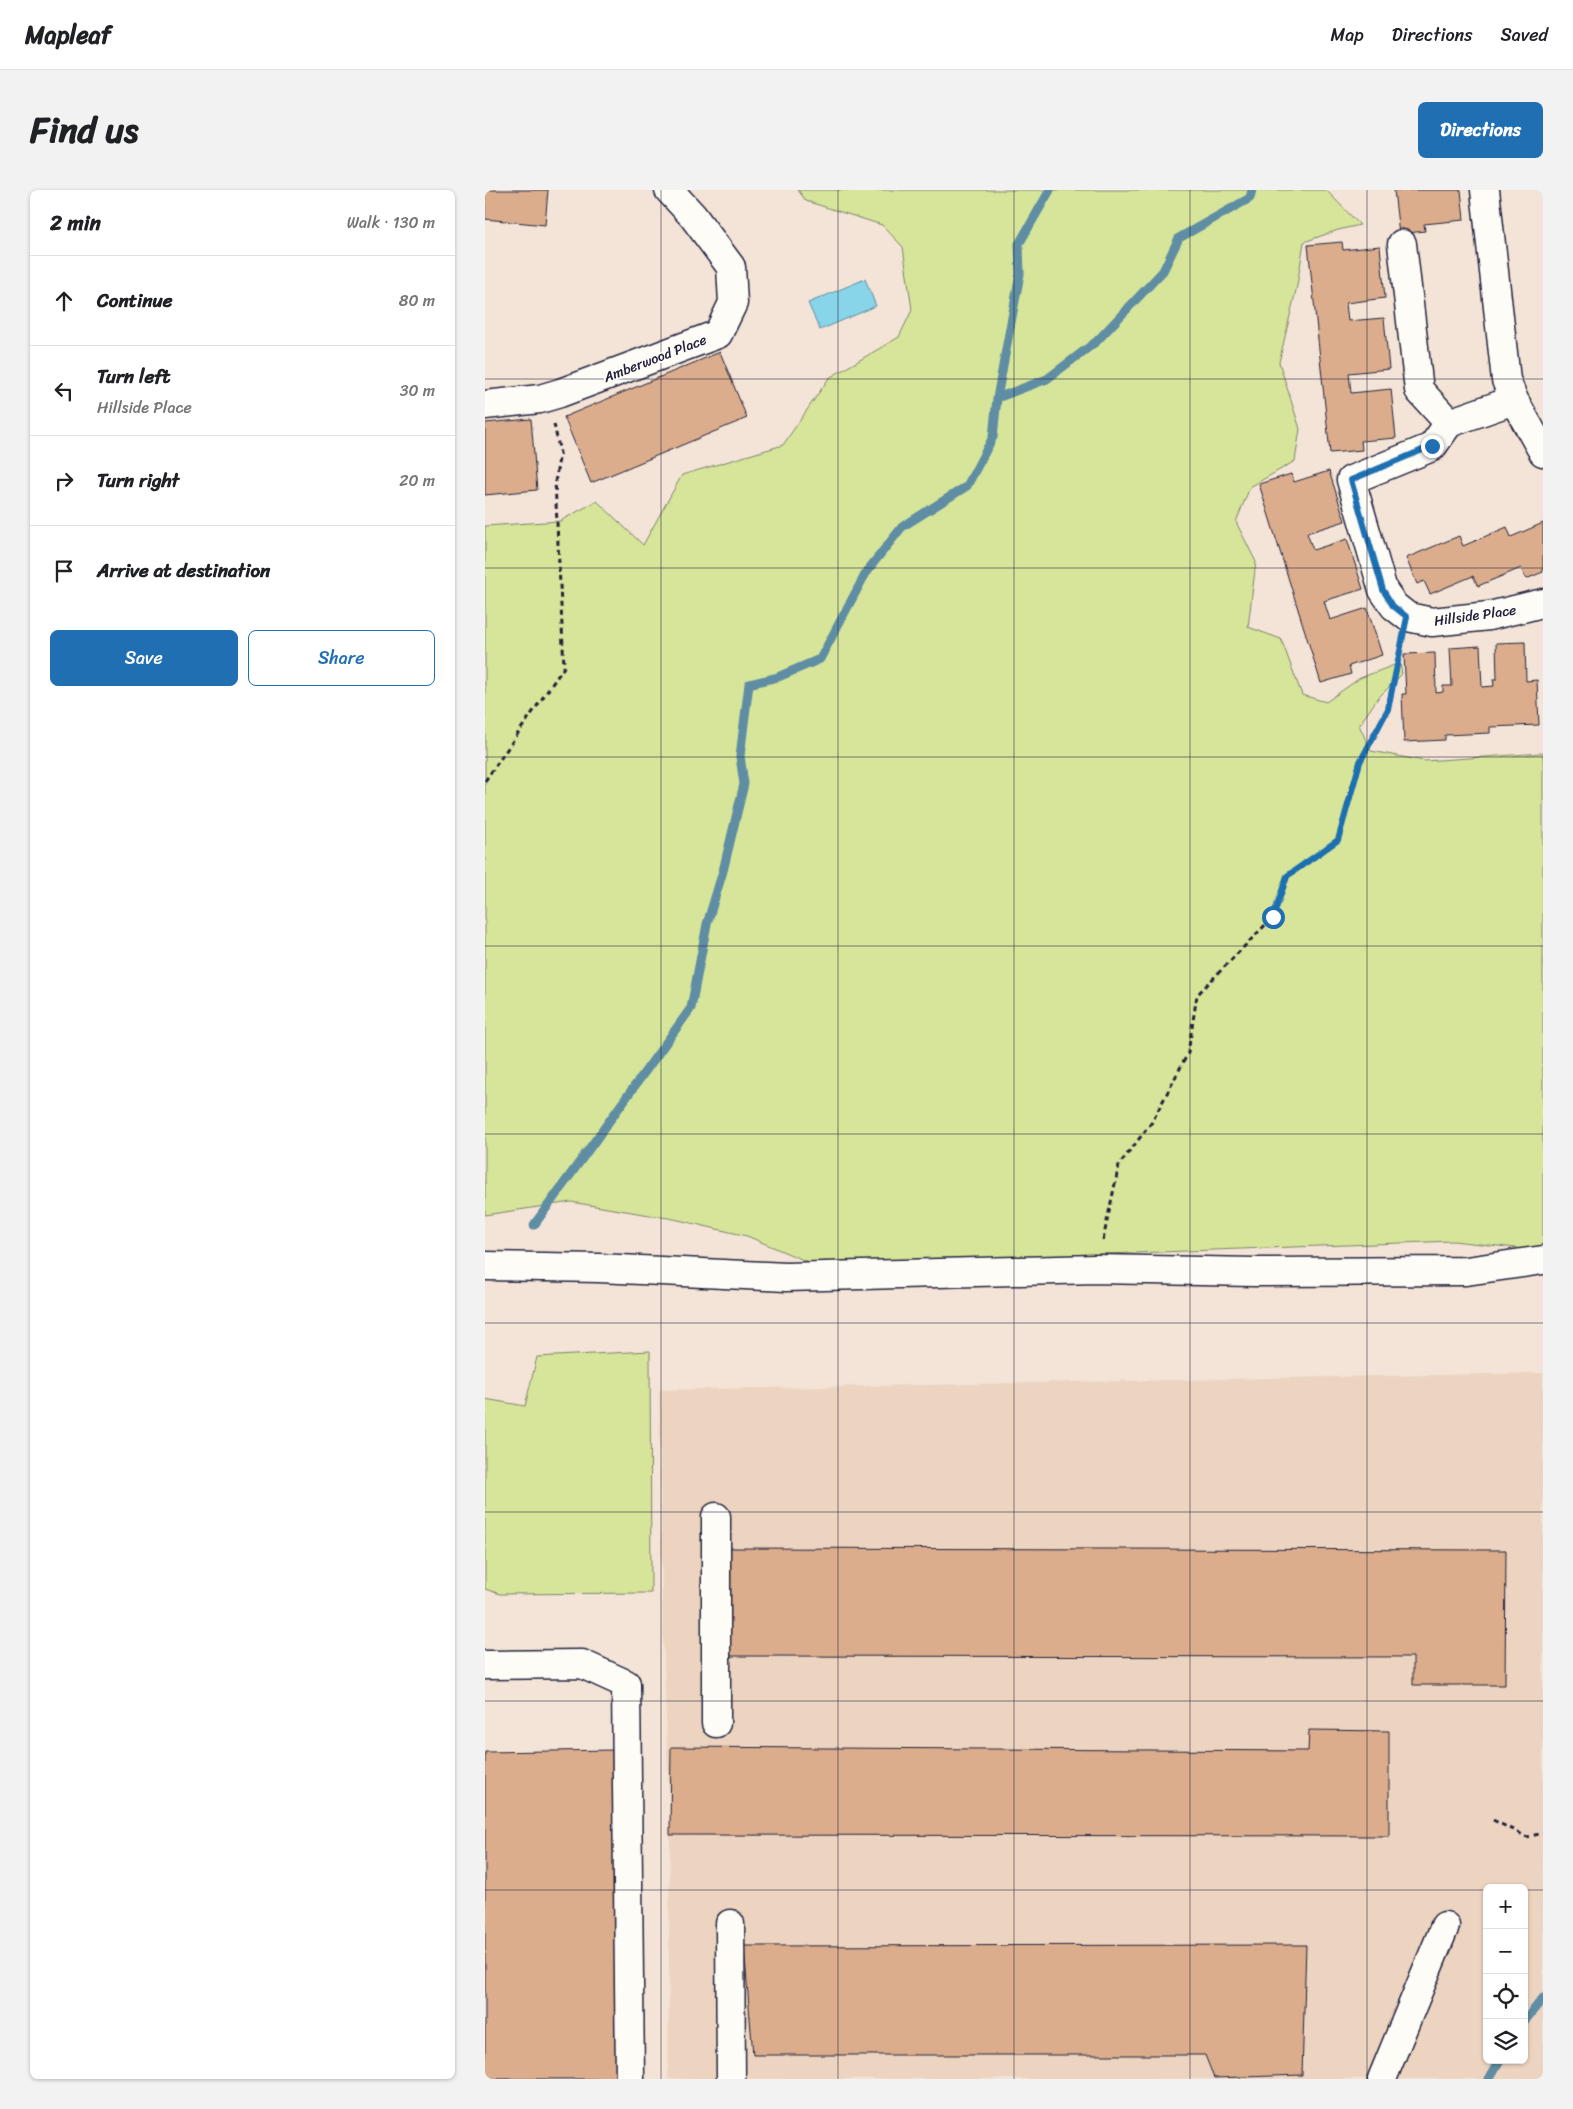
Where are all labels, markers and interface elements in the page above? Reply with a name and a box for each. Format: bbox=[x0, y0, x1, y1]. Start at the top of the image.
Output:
text: Mapleaf bbox=[25, 14, 111, 56]
text: Map bbox=[1331, 19, 1364, 51]
text: Directions bbox=[1392, 19, 1473, 51]
text: Saved bbox=[1501, 19, 1548, 51]
text: Find us bbox=[30, 99, 138, 161]
button: Directions bbox=[1418, 102, 1543, 158]
text: 2 min bbox=[50, 204, 101, 242]
text: Walk · 130 m bbox=[347, 208, 435, 237]
text: Continue bbox=[97, 284, 173, 317]
text: 80 m bbox=[399, 286, 435, 315]
icon: ahead bbox=[50, 287, 78, 315]
street label: Amberwood Place bbox=[599, 327, 710, 390]
text: Turn left bbox=[97, 360, 170, 393]
text: 30 m bbox=[400, 376, 435, 405]
icon: left bbox=[50, 377, 78, 405]
text: Hillside Place bbox=[97, 393, 192, 422]
route end bbox=[1421, 435, 1444, 458]
text: Turn right bbox=[97, 464, 179, 497]
text: 20 m bbox=[399, 466, 435, 495]
icon: right bbox=[50, 467, 78, 495]
text: Arrive at destination bbox=[97, 554, 270, 587]
icon: arrive bbox=[50, 557, 78, 585]
street label: Hillside Place bbox=[1432, 597, 1518, 634]
button: Save bbox=[50, 630, 238, 686]
button: Share bbox=[248, 630, 435, 686]
route start bbox=[1262, 906, 1285, 929]
map controls bbox=[1483, 1884, 1528, 2064]
button: + bbox=[1483, 1884, 1528, 1929]
button: − bbox=[1483, 1929, 1528, 1974]
button: locate bbox=[1483, 1974, 1528, 2019]
button: layers bbox=[1483, 2019, 1528, 2064]

